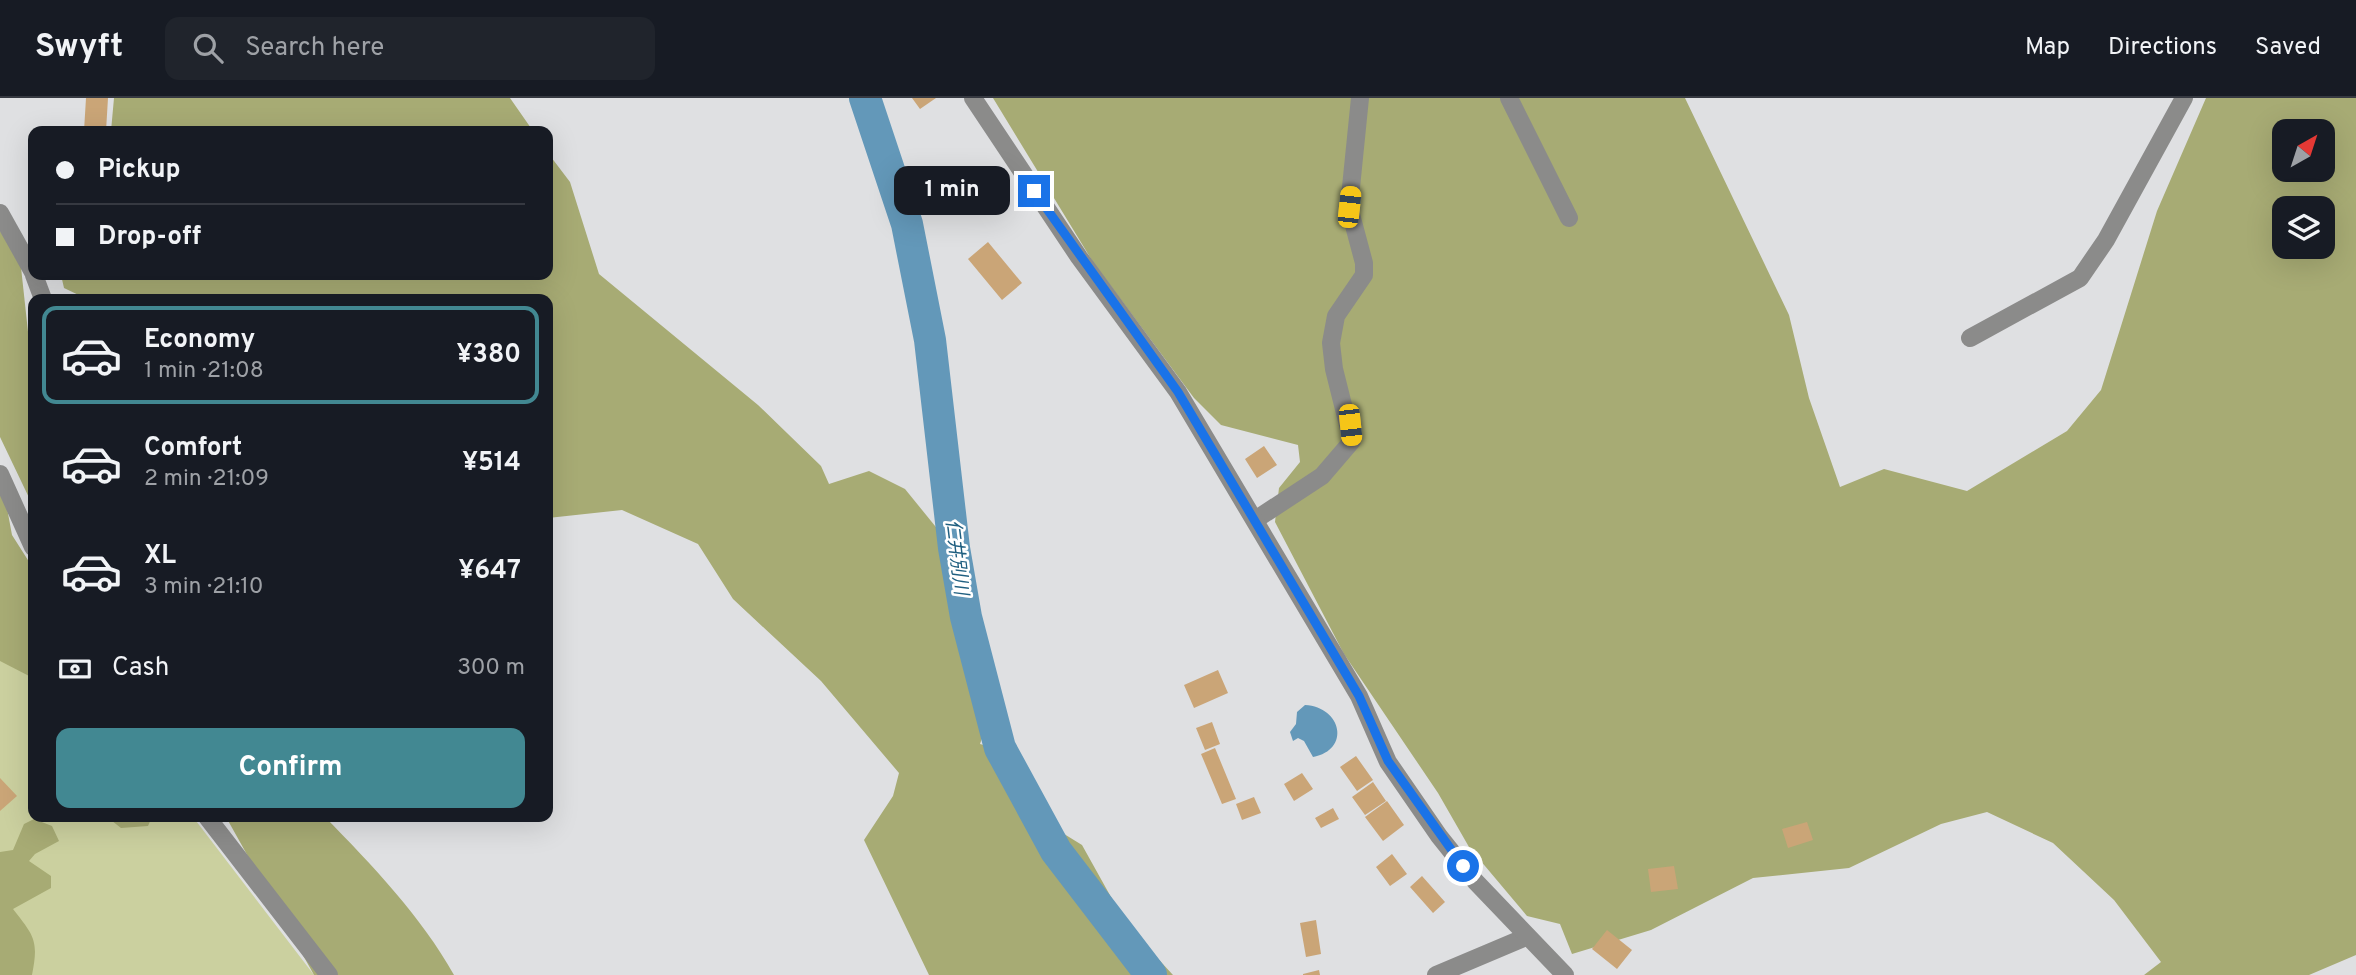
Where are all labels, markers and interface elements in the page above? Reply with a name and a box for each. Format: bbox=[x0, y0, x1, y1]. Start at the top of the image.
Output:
search box bbox=[165, 17, 655, 80]
text: Swyft bbox=[35, 27, 123, 69]
icon: search bbox=[189, 29, 227, 67]
text: Search here bbox=[245, 32, 384, 65]
text: Map bbox=[2025, 33, 2070, 63]
text: Directions bbox=[2108, 33, 2217, 63]
text: Saved bbox=[2255, 33, 2321, 63]
north arrow bbox=[2272, 119, 2334, 182]
map controls bbox=[2272, 119, 2335, 259]
text: Pickup bbox=[98, 154, 181, 187]
callout: 1 min bbox=[894, 166, 1010, 216]
route end bbox=[1018, 175, 1050, 207]
text: 1 min bbox=[924, 176, 980, 205]
car bbox=[1337, 185, 1362, 229]
button: layers bbox=[2272, 196, 2335, 259]
text: Drop-off bbox=[98, 221, 201, 254]
icon: car bbox=[60, 324, 123, 387]
text: Economy bbox=[144, 324, 255, 357]
text: ¥380 bbox=[457, 339, 521, 372]
text: 1 min · 21:08 bbox=[144, 357, 264, 386]
car bbox=[1338, 403, 1363, 447]
icon: car bbox=[60, 432, 123, 495]
text: Comfort bbox=[144, 432, 242, 465]
text: ¥514 bbox=[462, 447, 521, 480]
text: 2 min · 21:09 bbox=[144, 465, 269, 494]
water label: 仁井別川 bbox=[939, 518, 973, 598]
icon: car bbox=[60, 540, 123, 603]
text: XL bbox=[144, 540, 176, 573]
text: ¥647 bbox=[459, 555, 521, 588]
text: 3 min · 21:10 bbox=[144, 573, 264, 602]
icon: cash bbox=[56, 650, 94, 688]
text: Cash bbox=[112, 652, 169, 685]
text: 300 m bbox=[457, 654, 525, 683]
button: Confirm bbox=[56, 728, 525, 808]
route start bbox=[1447, 850, 1479, 882]

